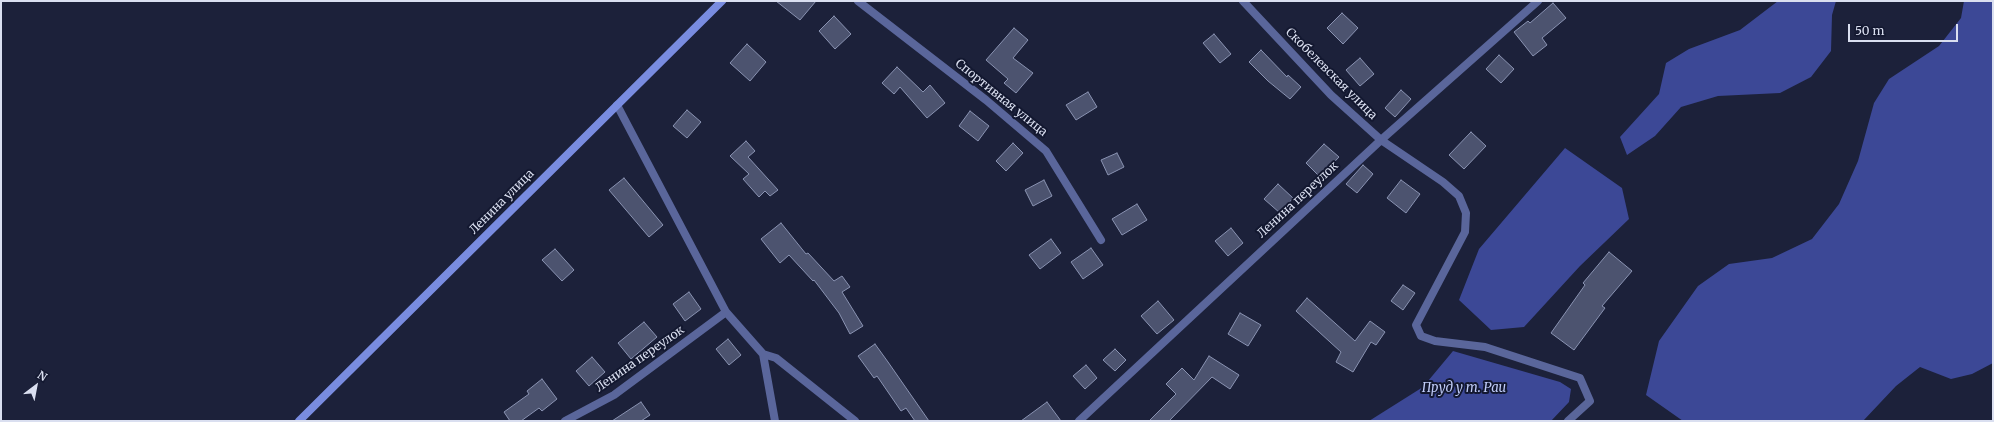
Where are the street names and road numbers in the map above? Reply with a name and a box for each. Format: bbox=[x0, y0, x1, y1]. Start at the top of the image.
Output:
street label: Скобелевская улица bbox=[1282, 25, 1380, 123]
street label: Спортивная улица bbox=[952, 57, 1050, 139]
street label: Ленина переулок bbox=[1255, 159, 1341, 241]
street label: Ленина улица bbox=[467, 167, 537, 237]
street label: Ленина переулок bbox=[593, 323, 687, 395]

